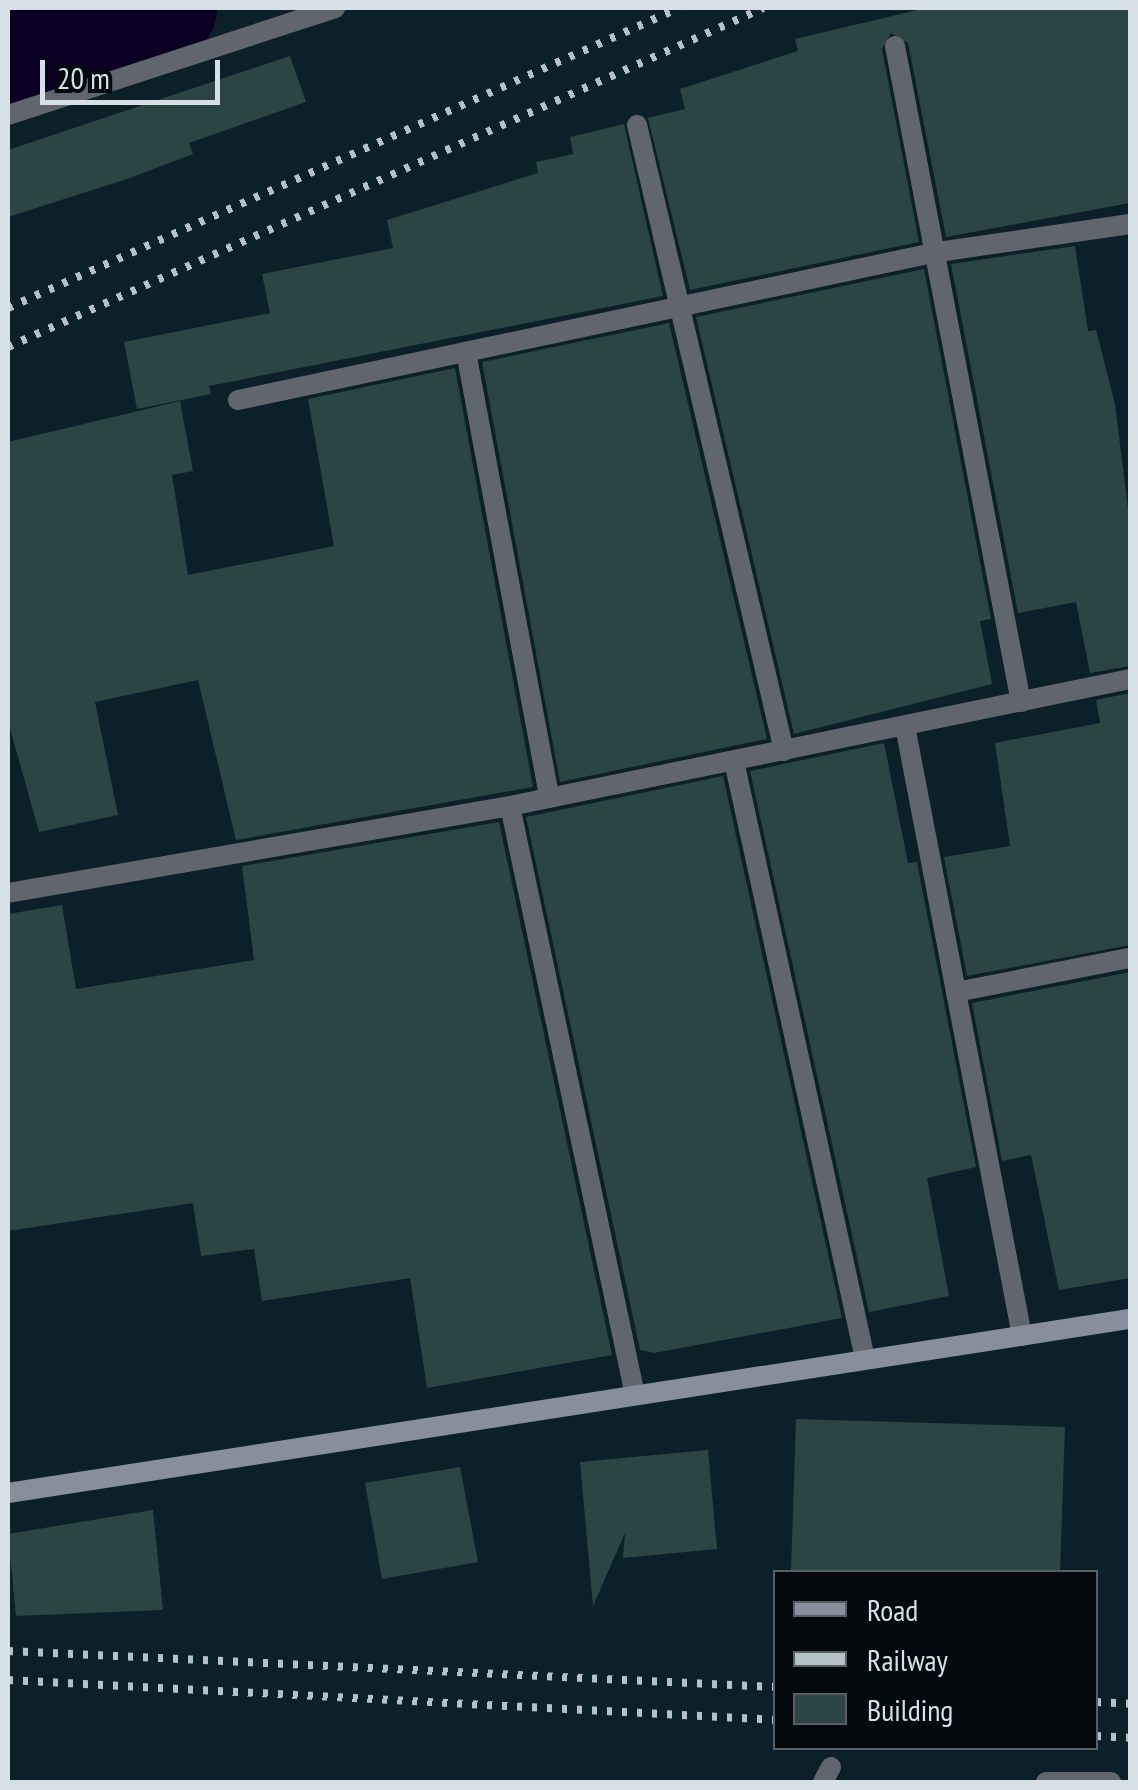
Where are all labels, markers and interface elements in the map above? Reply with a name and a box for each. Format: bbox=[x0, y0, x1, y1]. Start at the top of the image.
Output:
scale bar bbox=[45, 40, 225, 102]
text: 20 m bbox=[57, 58, 110, 97]
legend bbox=[773, 1570, 1098, 1750]
text: Road bbox=[867, 1590, 918, 1629]
text: Railway bbox=[867, 1640, 948, 1679]
text: Building bbox=[867, 1690, 953, 1729]

